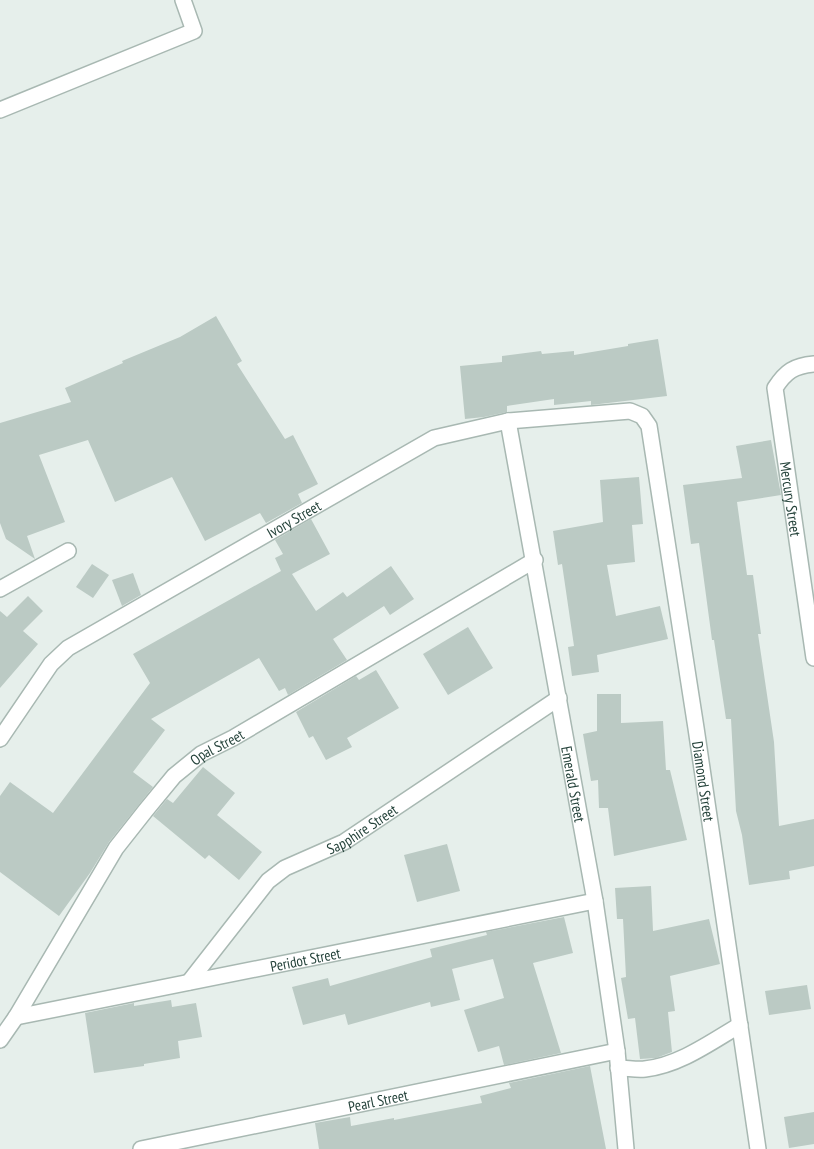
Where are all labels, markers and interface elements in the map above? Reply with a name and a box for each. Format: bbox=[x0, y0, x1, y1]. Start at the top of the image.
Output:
street label: Mercury Street bbox=[776, 460, 806, 538]
street label: Ivory Street bbox=[263, 496, 324, 542]
street label: Opal Street bbox=[186, 724, 247, 769]
street label: Diamond Street bbox=[689, 740, 719, 823]
street label: Emerald Street bbox=[558, 745, 590, 824]
street label: Sapphire Street bbox=[324, 800, 401, 858]
street label: Peridot Street bbox=[268, 943, 342, 975]
street label: Pearl Street bbox=[346, 1085, 410, 1116]

